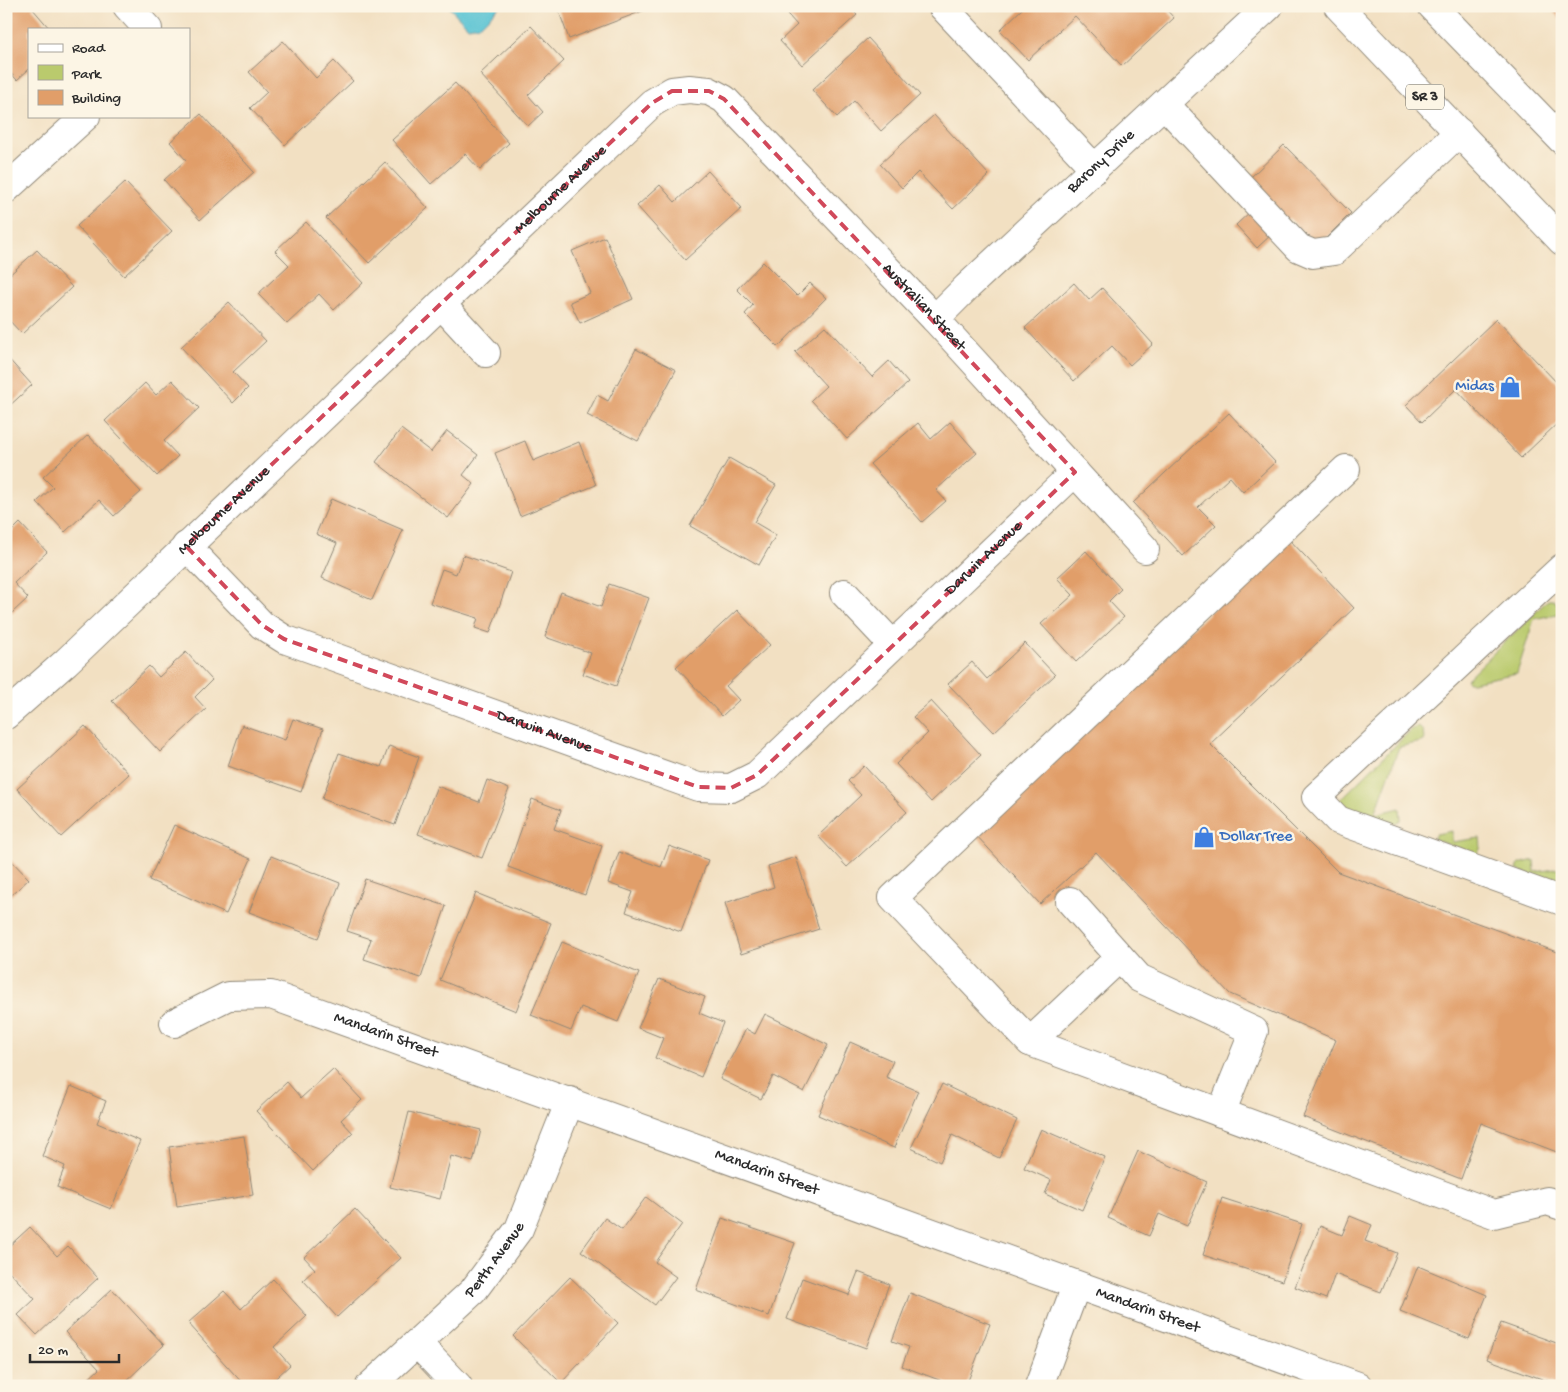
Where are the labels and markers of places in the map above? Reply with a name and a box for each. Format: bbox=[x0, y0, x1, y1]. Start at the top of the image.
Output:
shop icon: Midas bbox=[1497, 374, 1523, 400]
place label: Midas bbox=[1455, 378, 1495, 397]
shop icon: Dollar Tree bbox=[1191, 824, 1217, 850]
place label: Dollar Tree bbox=[1219, 828, 1293, 847]

